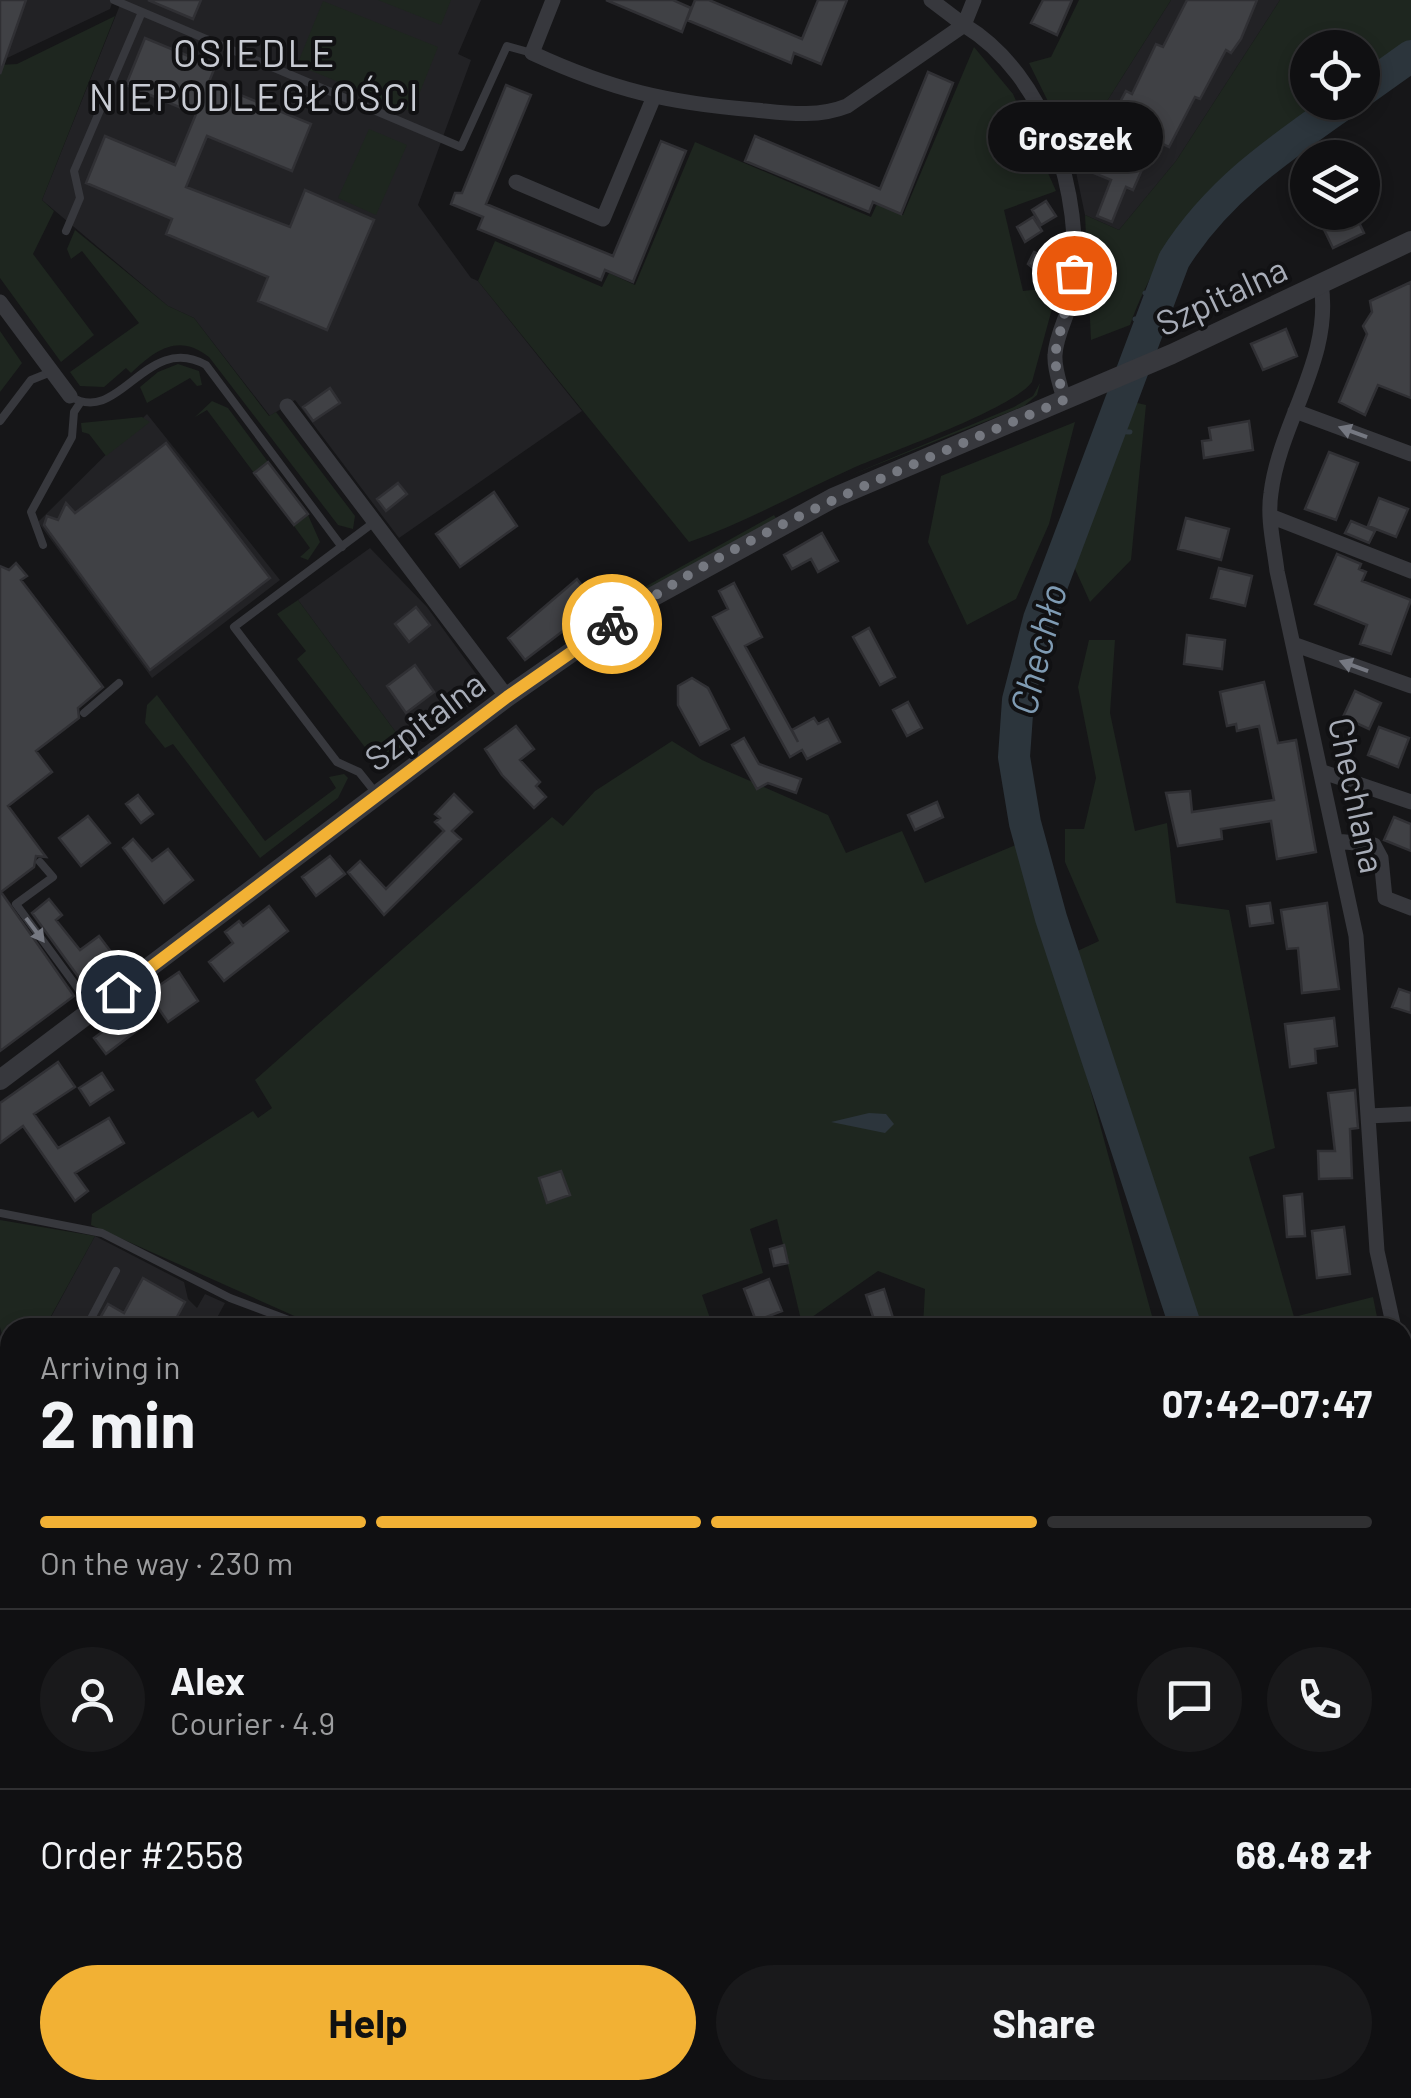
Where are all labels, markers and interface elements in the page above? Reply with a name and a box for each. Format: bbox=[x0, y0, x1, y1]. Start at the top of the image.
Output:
district label: OSIEDLE NIEPODLEGŁOŚCI bbox=[89, 29, 421, 119]
map controls bbox=[1290, 30, 1380, 230]
button: locate bbox=[1290, 30, 1380, 120]
callout: Groszek bbox=[986, 103, 1162, 173]
text: Groszek bbox=[1018, 118, 1133, 156]
button: layers bbox=[1290, 140, 1380, 230]
pin bbox=[1032, 231, 1117, 316]
icon: bag bbox=[1047, 246, 1102, 301]
street label: Szpitalna bbox=[1149, 246, 1293, 344]
one-way arrow bbox=[1338, 424, 1368, 439]
courier bbox=[562, 574, 662, 674]
water label: Chechło bbox=[999, 579, 1075, 719]
icon: bike bbox=[585, 597, 640, 652]
one-way arrow bbox=[1338, 658, 1368, 673]
street label: Szpitalna bbox=[356, 661, 492, 779]
street label: Chechlana bbox=[1321, 713, 1395, 877]
one-way arrow bbox=[24, 917, 44, 943]
pin bbox=[76, 950, 161, 1035]
icon: home bbox=[91, 965, 146, 1020]
text: Arriving in bbox=[40, 1347, 180, 1385]
text: 07:42–07:47 bbox=[1162, 1380, 1372, 1426]
text: 2 min bbox=[40, 1383, 196, 1461]
text: On the way · 230 m bbox=[40, 1543, 293, 1581]
button: person bbox=[40, 1647, 145, 1752]
button: chat bbox=[1137, 1647, 1242, 1752]
button: phone bbox=[1267, 1647, 1372, 1752]
text: Alex bbox=[170, 1657, 245, 1703]
text: Courier · 4.9 bbox=[170, 1703, 335, 1741]
text: Order #2558 bbox=[40, 1831, 244, 1877]
text: 68.48 zł bbox=[1236, 1831, 1372, 1877]
button: Help bbox=[40, 1965, 696, 2080]
button: Share bbox=[716, 1965, 1372, 2080]

